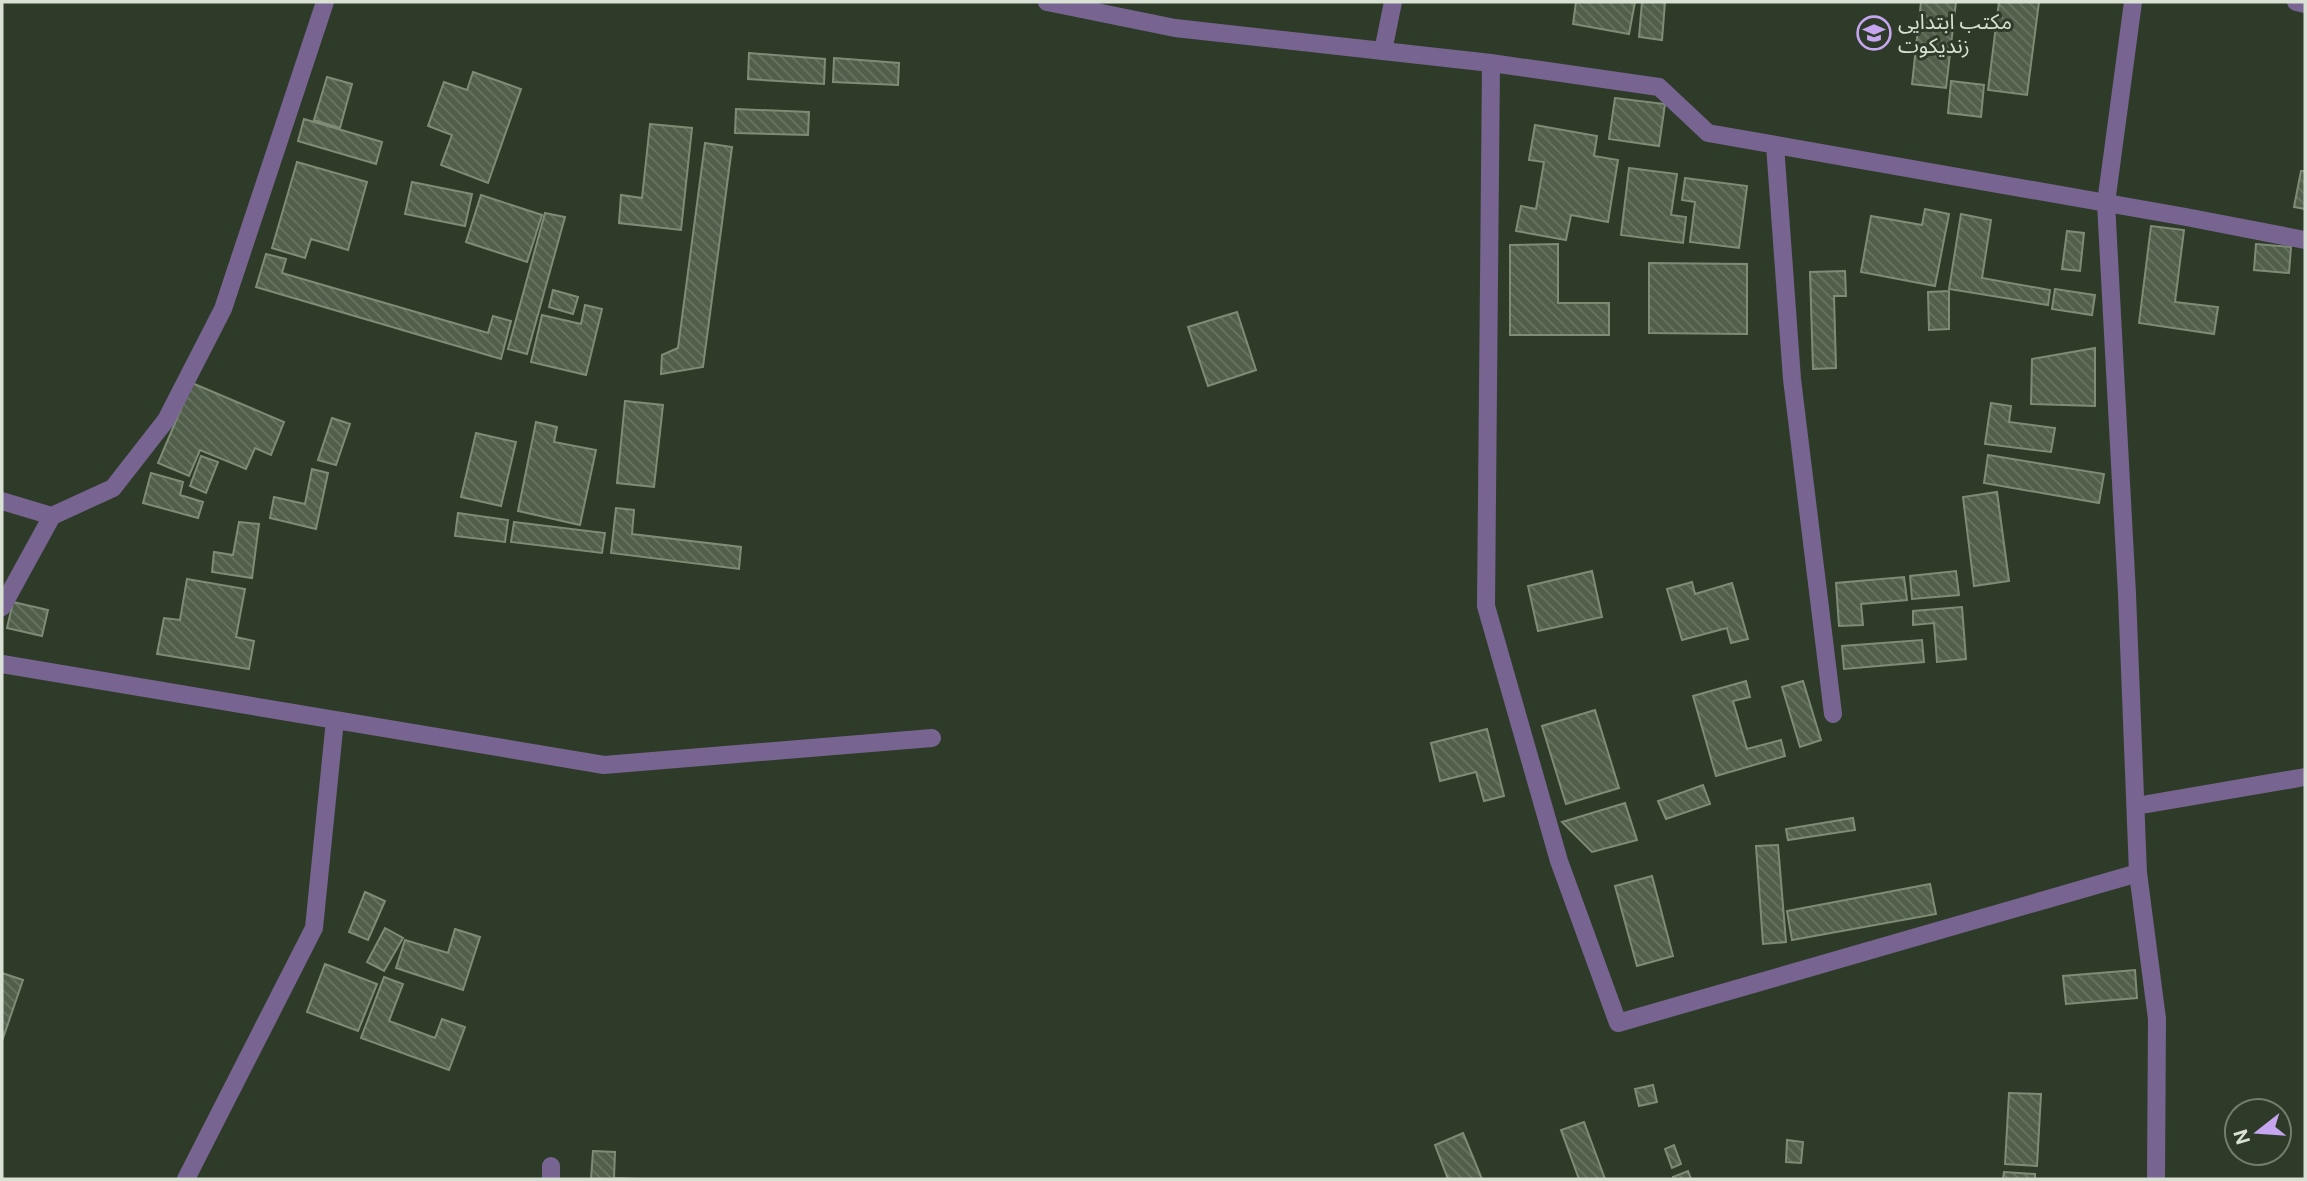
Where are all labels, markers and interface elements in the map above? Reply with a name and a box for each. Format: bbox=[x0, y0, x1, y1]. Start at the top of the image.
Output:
place label: مکتب ابتدایی زندیکوت bbox=[1898, 9, 2012, 58]
school or university icon: مکتب ابتدایی زندیکوت bbox=[1855, 14, 1893, 52]
north arrow bbox=[2223, 1097, 2293, 1167]
text: N bbox=[2229, 1127, 2254, 1147]

